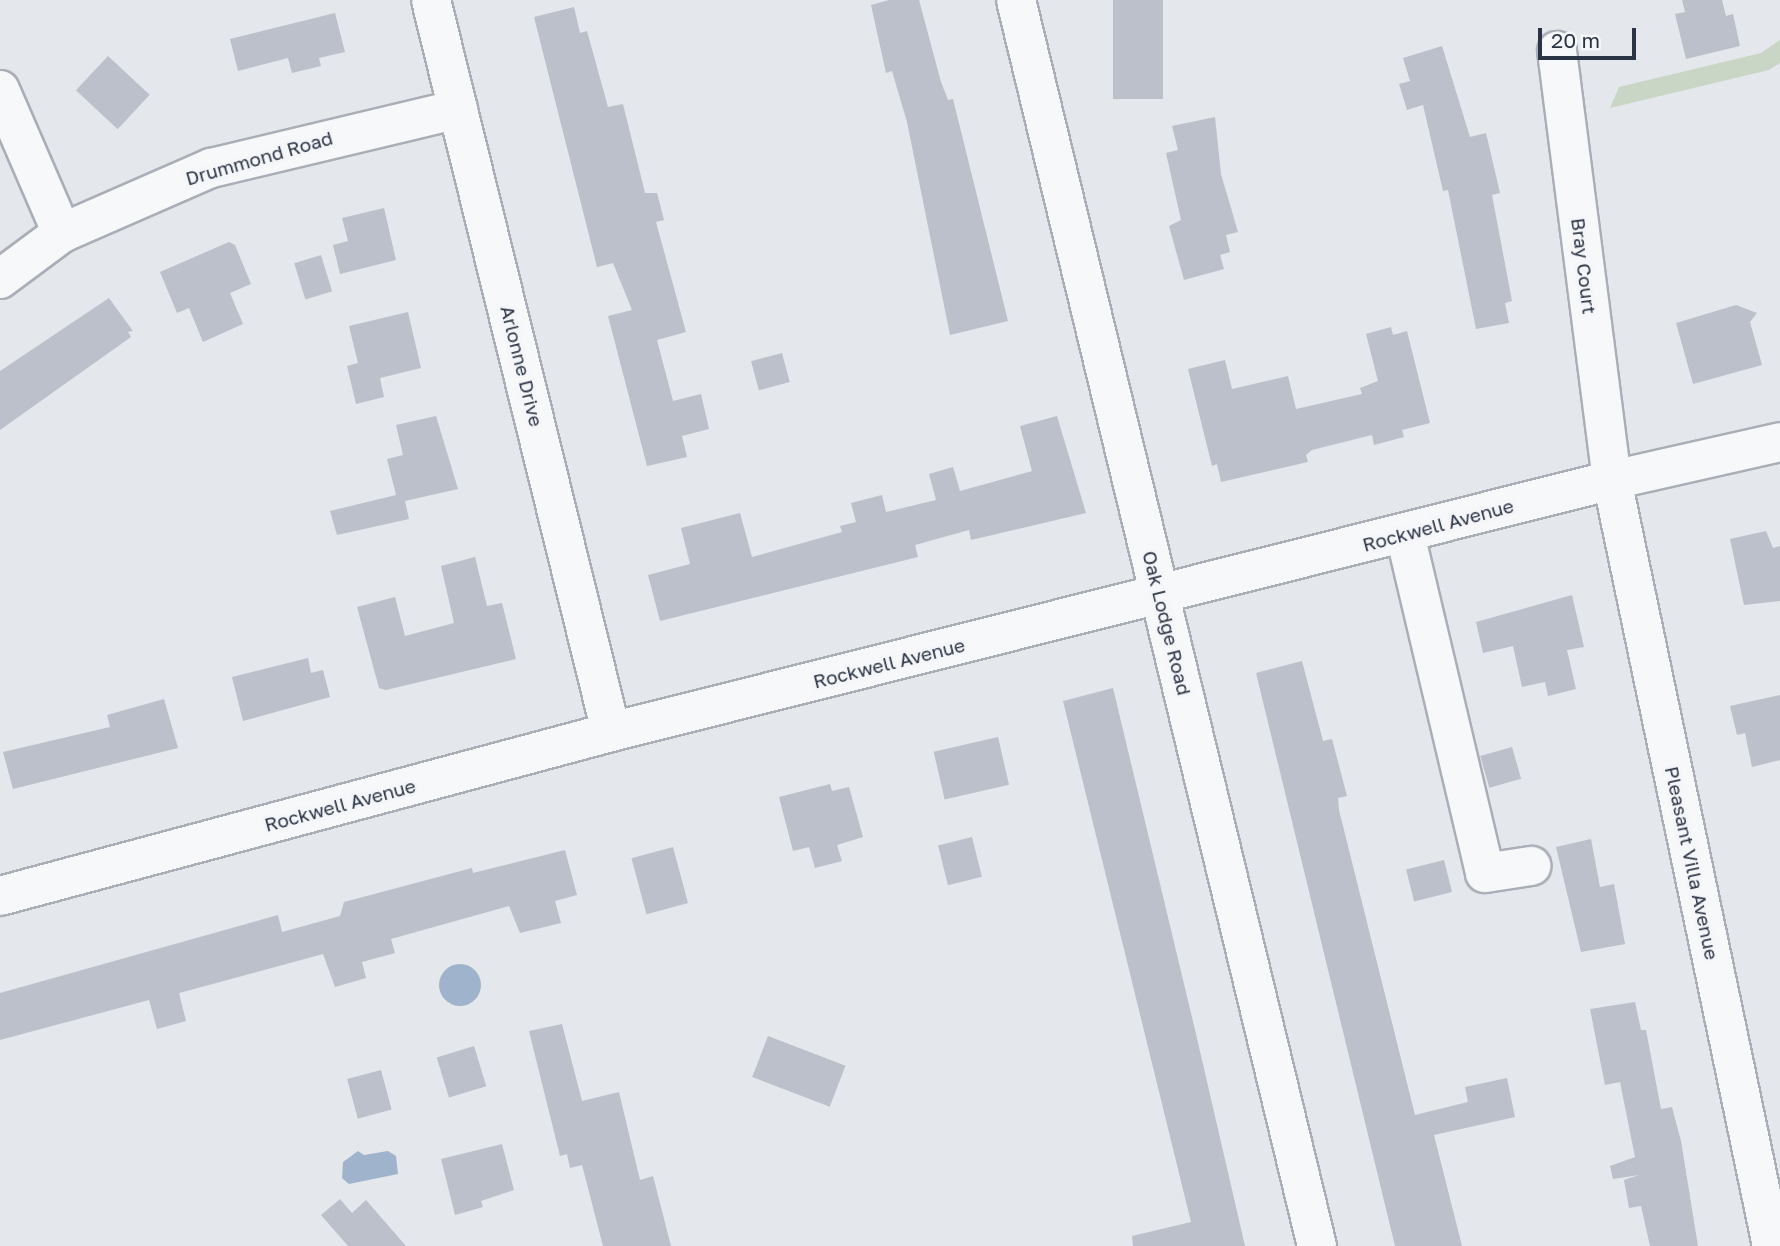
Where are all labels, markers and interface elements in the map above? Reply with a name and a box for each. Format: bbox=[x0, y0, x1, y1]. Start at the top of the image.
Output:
scale bar bbox=[1542, 14, 1640, 58]
text: 20 m bbox=[1551, 27, 1600, 53]
street label: Drummond Road bbox=[183, 126, 335, 190]
street label: Bray Court bbox=[1567, 217, 1601, 315]
street label: Arlonne Drive bbox=[496, 303, 548, 429]
street label: Rockwell Avenue bbox=[1360, 494, 1516, 556]
street label: Oak Lodge Road bbox=[1138, 548, 1196, 698]
street label: Rockwell Avenue bbox=[811, 633, 967, 693]
street label: Pleasant Villa Avenue bbox=[1660, 764, 1724, 962]
street label: Rockwell Avenue bbox=[262, 774, 418, 836]

